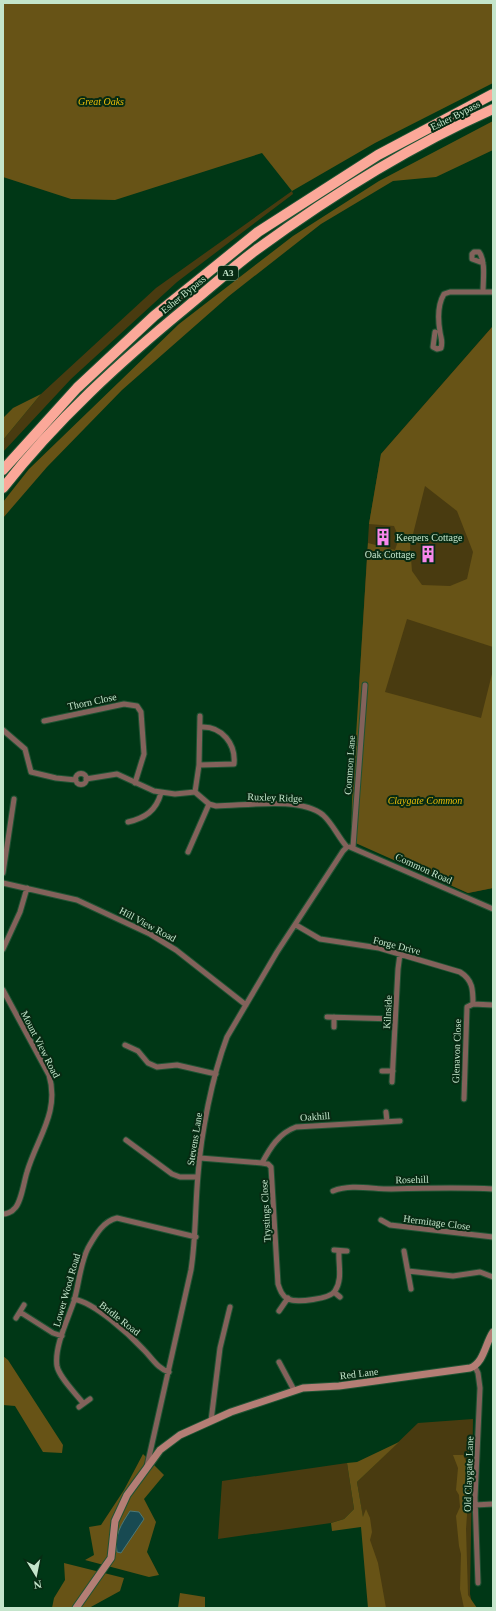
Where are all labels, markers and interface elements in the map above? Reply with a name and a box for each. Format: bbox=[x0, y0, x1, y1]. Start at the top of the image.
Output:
park label: Great Oaks bbox=[78, 96, 124, 107]
street label: Esher Bypass bbox=[429, 98, 482, 133]
road number: A3 bbox=[218, 266, 238, 280]
street label: Esher Bypass bbox=[159, 273, 208, 316]
building icon: Keepers Cottage bbox=[373, 527, 393, 547]
place label: Keepers Cottage bbox=[396, 532, 463, 543]
building icon: Oak Cottage bbox=[418, 544, 438, 564]
place label: Oak Cottage bbox=[365, 549, 416, 560]
street label: Thorn Close bbox=[67, 691, 118, 712]
street label: Common Lane bbox=[342, 734, 357, 795]
street label: Ruxley Ridge bbox=[247, 791, 303, 804]
park label: Claygate Common bbox=[388, 795, 462, 806]
street label: Common Road bbox=[394, 851, 454, 886]
street label: Hill View Road bbox=[118, 905, 178, 944]
street label: Forge Drive bbox=[372, 934, 422, 957]
street label: Kilnside bbox=[381, 994, 394, 1029]
street label: Mount View Road bbox=[19, 1009, 62, 1080]
street label: Glenavon Close bbox=[450, 1018, 463, 1083]
street label: Oakhill bbox=[300, 1110, 331, 1123]
street label: Stevens Lane bbox=[185, 1111, 204, 1166]
street label: Rosehill bbox=[395, 1174, 429, 1185]
street label: Trystings Close bbox=[258, 1179, 273, 1243]
street label: Hermitage Close bbox=[403, 1213, 472, 1232]
street label: Lower Wood Road bbox=[51, 1252, 82, 1328]
street label: Bridle Road bbox=[97, 1299, 142, 1338]
street label: Red Lane bbox=[339, 1366, 379, 1381]
street label: Old Claygate Lane bbox=[462, 1436, 475, 1512]
north arrow bbox=[16, 1555, 56, 1595]
text: N bbox=[33, 1578, 43, 1591]

